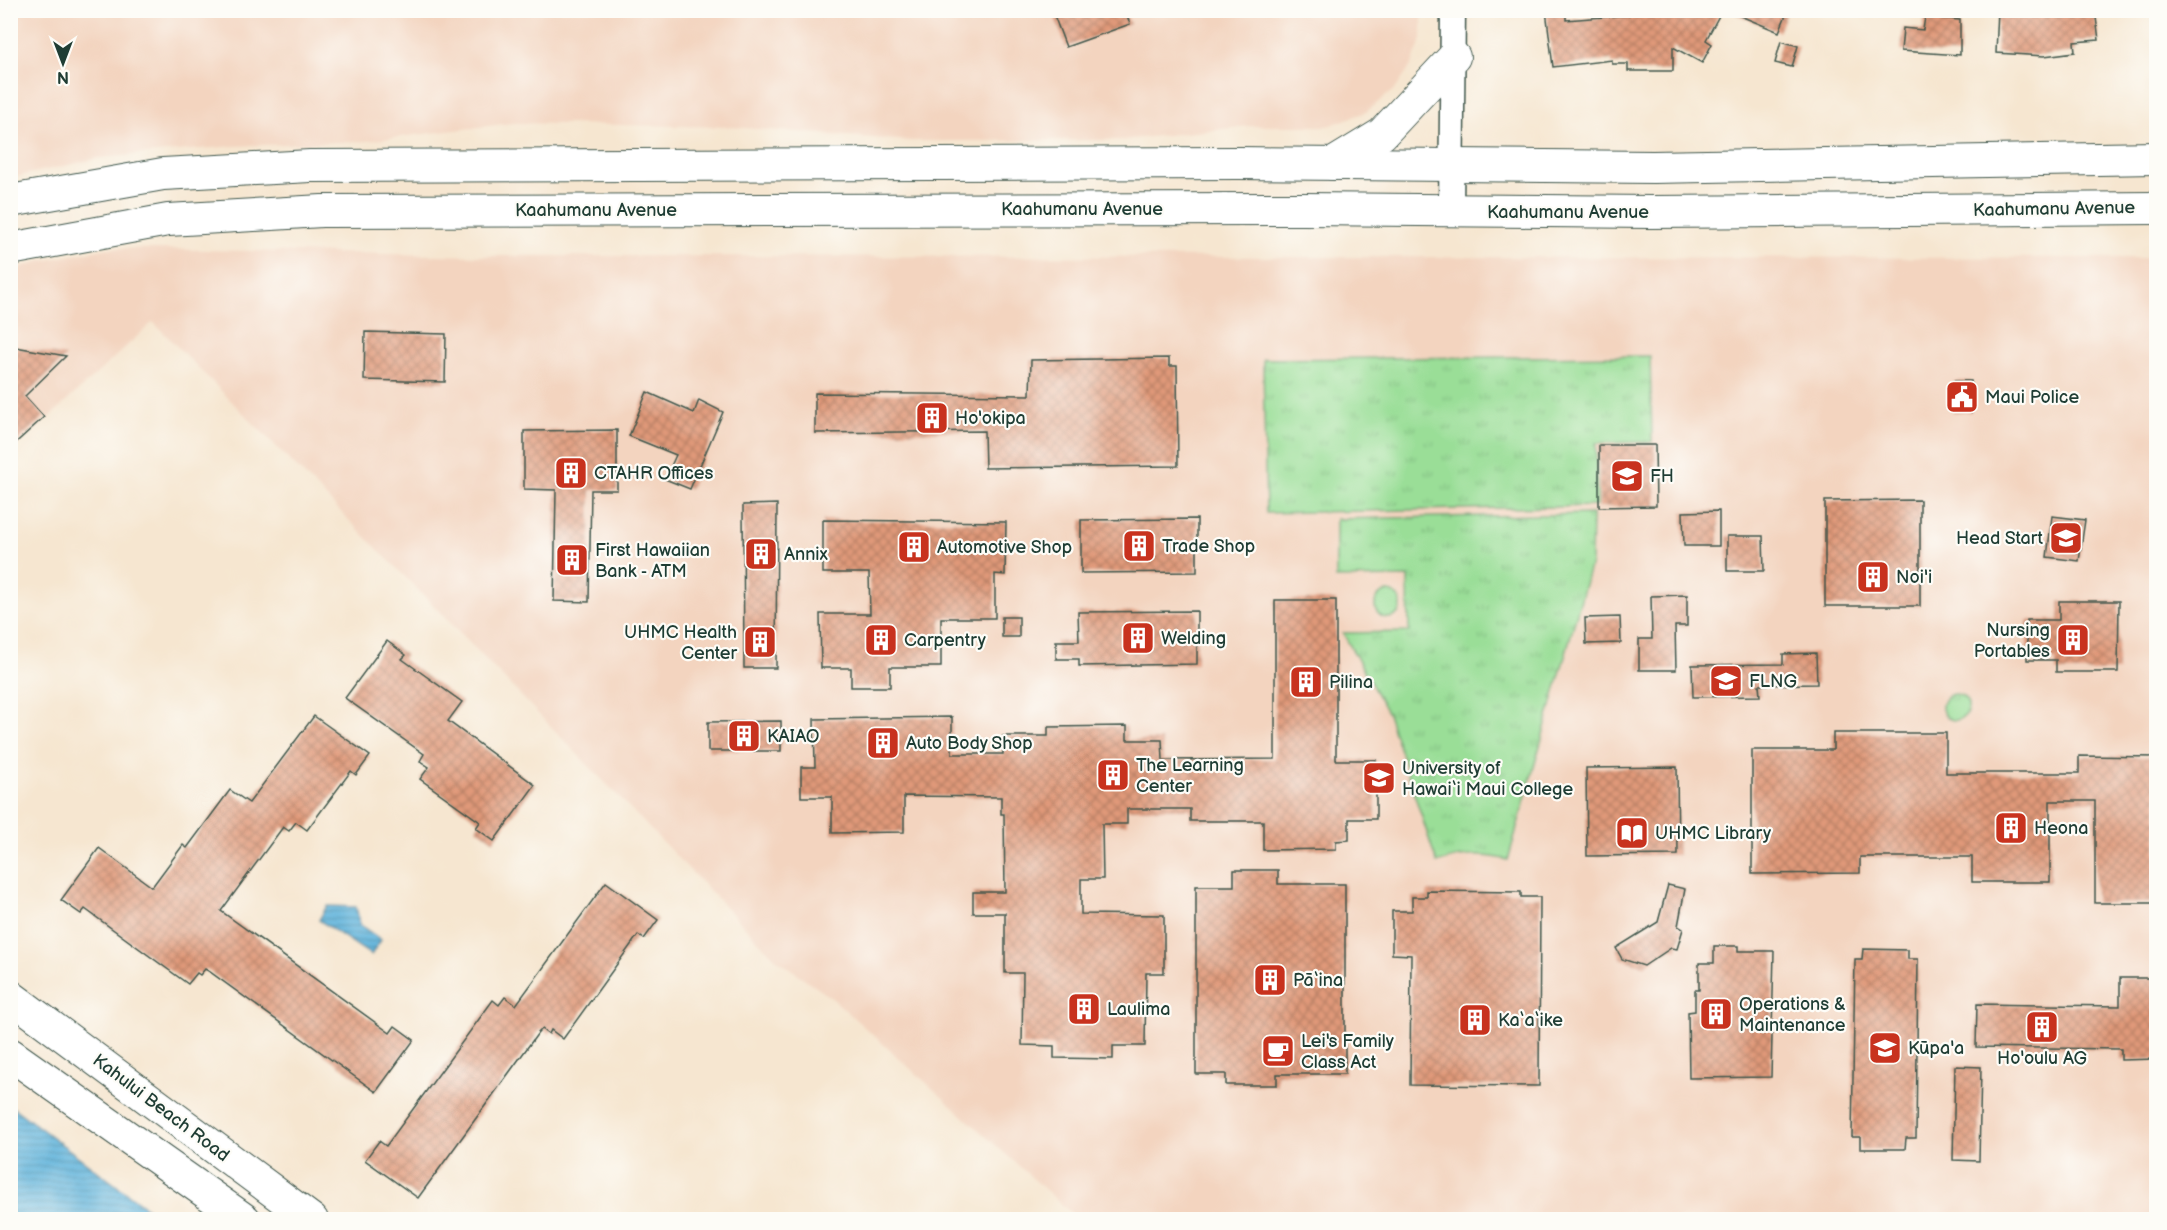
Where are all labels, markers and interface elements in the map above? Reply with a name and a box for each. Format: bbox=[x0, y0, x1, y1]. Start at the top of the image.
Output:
north arrow bbox=[33, 33, 93, 93]
text: N bbox=[57, 67, 69, 86]
street label: Kaahumanu Avenue bbox=[1973, 197, 2136, 221]
street label: Kaahumanu Avenue bbox=[1001, 199, 1163, 220]
street label: Kaahumanu Avenue bbox=[515, 200, 677, 221]
street label: Kaahumanu Avenue bbox=[1487, 202, 1649, 223]
public building icon: Maui Police bbox=[1944, 379, 1980, 415]
place label: Maui Police bbox=[1985, 387, 2079, 408]
building icon: Ho'okipa bbox=[914, 400, 950, 436]
place label: Ho'okipa bbox=[955, 408, 1026, 429]
building icon: CTAHR Offices bbox=[553, 455, 589, 491]
school or university icon: FH bbox=[1609, 458, 1645, 494]
place label: CTAHR Offices bbox=[594, 463, 713, 484]
place label: FH bbox=[1650, 466, 1674, 487]
school or university icon: Head Start bbox=[2048, 520, 2084, 556]
building icon: Trade Shop bbox=[1121, 528, 1157, 564]
place label: Head Start bbox=[1956, 528, 2043, 549]
building icon: Automotive Shop bbox=[896, 529, 932, 565]
building icon: Annix bbox=[743, 536, 779, 572]
place label: Trade Shop bbox=[1162, 536, 1255, 557]
place label: Automotive Shop bbox=[937, 537, 1072, 558]
place label: First Hawaiian Bank - ATM bbox=[595, 540, 710, 582]
building icon: First Hawaiian Bank - ATM bbox=[554, 542, 590, 578]
place label: Annix bbox=[784, 544, 829, 565]
building icon: Noi'i bbox=[1855, 559, 1891, 595]
place label: Noi'i bbox=[1896, 567, 1932, 588]
building icon: Welding bbox=[1120, 620, 1156, 656]
place label: Nursing Portables bbox=[1974, 620, 2050, 662]
place label: UHMC Health Center bbox=[624, 622, 737, 664]
building icon: Carpentry bbox=[863, 622, 899, 658]
building icon: Nursing Portables bbox=[2055, 622, 2091, 658]
building icon: UHMC Health Center bbox=[742, 624, 778, 660]
place label: Welding bbox=[1161, 628, 1226, 649]
place label: Carpentry bbox=[904, 630, 987, 651]
school or university icon: FLNG bbox=[1708, 663, 1744, 699]
building icon: Pilina bbox=[1288, 664, 1324, 700]
place label: FLNG bbox=[1749, 671, 1797, 692]
place label: Pilina bbox=[1329, 672, 1373, 693]
building icon: KAIAO bbox=[726, 718, 762, 754]
building icon: Auto Body Shop bbox=[865, 725, 901, 761]
place label: KAIAO bbox=[767, 726, 819, 747]
place label: Auto Body Shop bbox=[906, 733, 1033, 754]
place label: The Learning Center bbox=[1136, 755, 1244, 797]
building icon: The Learning Center bbox=[1095, 757, 1131, 793]
place label: University of Hawai‘i Maui College bbox=[1402, 758, 1573, 800]
school or university icon: University of Hawai‘i Maui College bbox=[1361, 760, 1397, 796]
building icon: Heona bbox=[1993, 810, 2029, 846]
library icon: UHMC Library bbox=[1614, 815, 1650, 851]
place label: Heona bbox=[2034, 818, 2088, 839]
place label: UHMC Library bbox=[1655, 823, 1772, 844]
building icon: Pā‘ina bbox=[1252, 962, 1288, 998]
place label: Pā‘ina bbox=[1293, 970, 1343, 991]
building icon: Laulima bbox=[1066, 991, 1102, 1027]
place label: Operations & Maintenance bbox=[1739, 994, 1846, 1036]
building icon: Operations & Maintenance bbox=[1698, 996, 1734, 1032]
place label: Laulima bbox=[1107, 999, 1170, 1020]
building icon: Ka‘a‘ike bbox=[1457, 1002, 1493, 1038]
building icon: Ho'oulu AG bbox=[2024, 1009, 2060, 1045]
place label: Ka‘a‘ike bbox=[1498, 1010, 1563, 1031]
school or university icon: Kūpa'a bbox=[1867, 1030, 1903, 1066]
place label: Lei's Family Class Act bbox=[1301, 1031, 1395, 1073]
cafe icon: Lei's Family Class Act bbox=[1260, 1033, 1296, 1069]
place label: Kūpa'a bbox=[1908, 1038, 1964, 1059]
place label: Ho'oulu AG bbox=[1997, 1048, 2087, 1069]
street label: Kahului Beach Road bbox=[89, 1050, 233, 1166]

